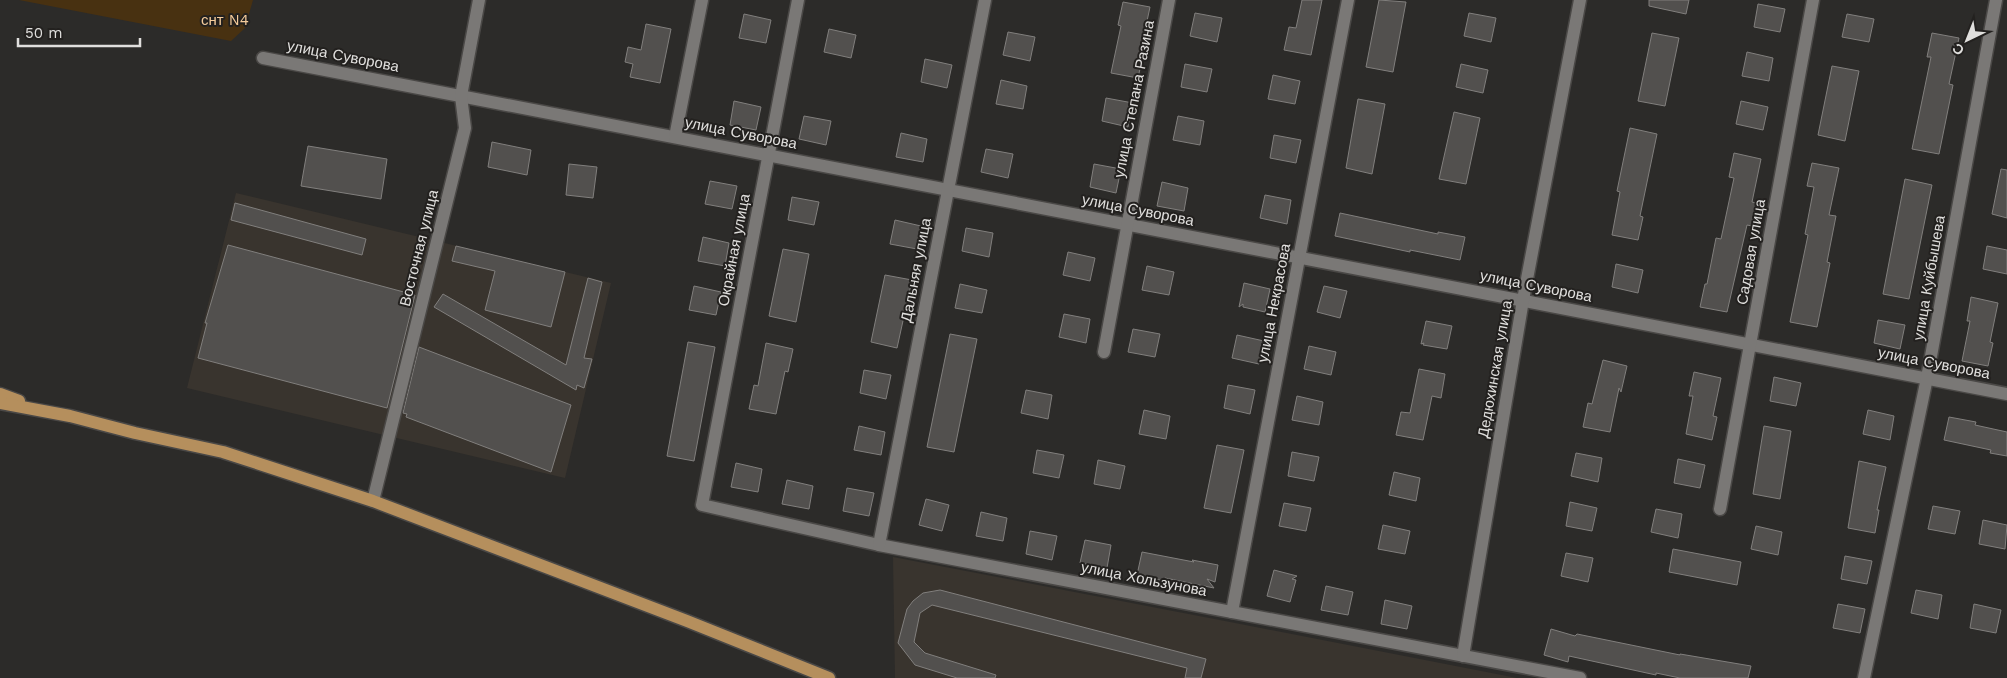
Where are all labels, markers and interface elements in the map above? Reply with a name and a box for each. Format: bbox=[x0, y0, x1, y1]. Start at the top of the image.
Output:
park label: снт N4 bbox=[201, 11, 249, 29]
scale bar bbox=[18, 15, 140, 47]
north arrow bbox=[1942, 15, 1992, 65]
street label: улица Степана Разина bbox=[1110, 18, 1158, 179]
text: 50 m bbox=[25, 24, 62, 42]
street label: улица Суворова bbox=[285, 36, 401, 76]
text: С bbox=[1949, 40, 1967, 59]
street label: улица Суворова bbox=[683, 113, 799, 153]
street label: Восточная улица bbox=[396, 187, 442, 308]
street label: улица Суворова bbox=[1080, 190, 1196, 230]
street label: Окрайная улица bbox=[714, 191, 754, 308]
street label: Садовая улица bbox=[1733, 197, 1769, 306]
street label: улица Куйбышева bbox=[1909, 213, 1949, 342]
street label: Дальняя улица bbox=[897, 216, 935, 324]
street label: улица Некрасова bbox=[1254, 241, 1294, 364]
street label: улица Суворова bbox=[1478, 266, 1594, 306]
street label: Дедюхинская улица bbox=[1474, 298, 1516, 439]
street label: улица Суворова bbox=[1876, 343, 1992, 383]
street label: улица Хользунова bbox=[1080, 558, 1209, 600]

